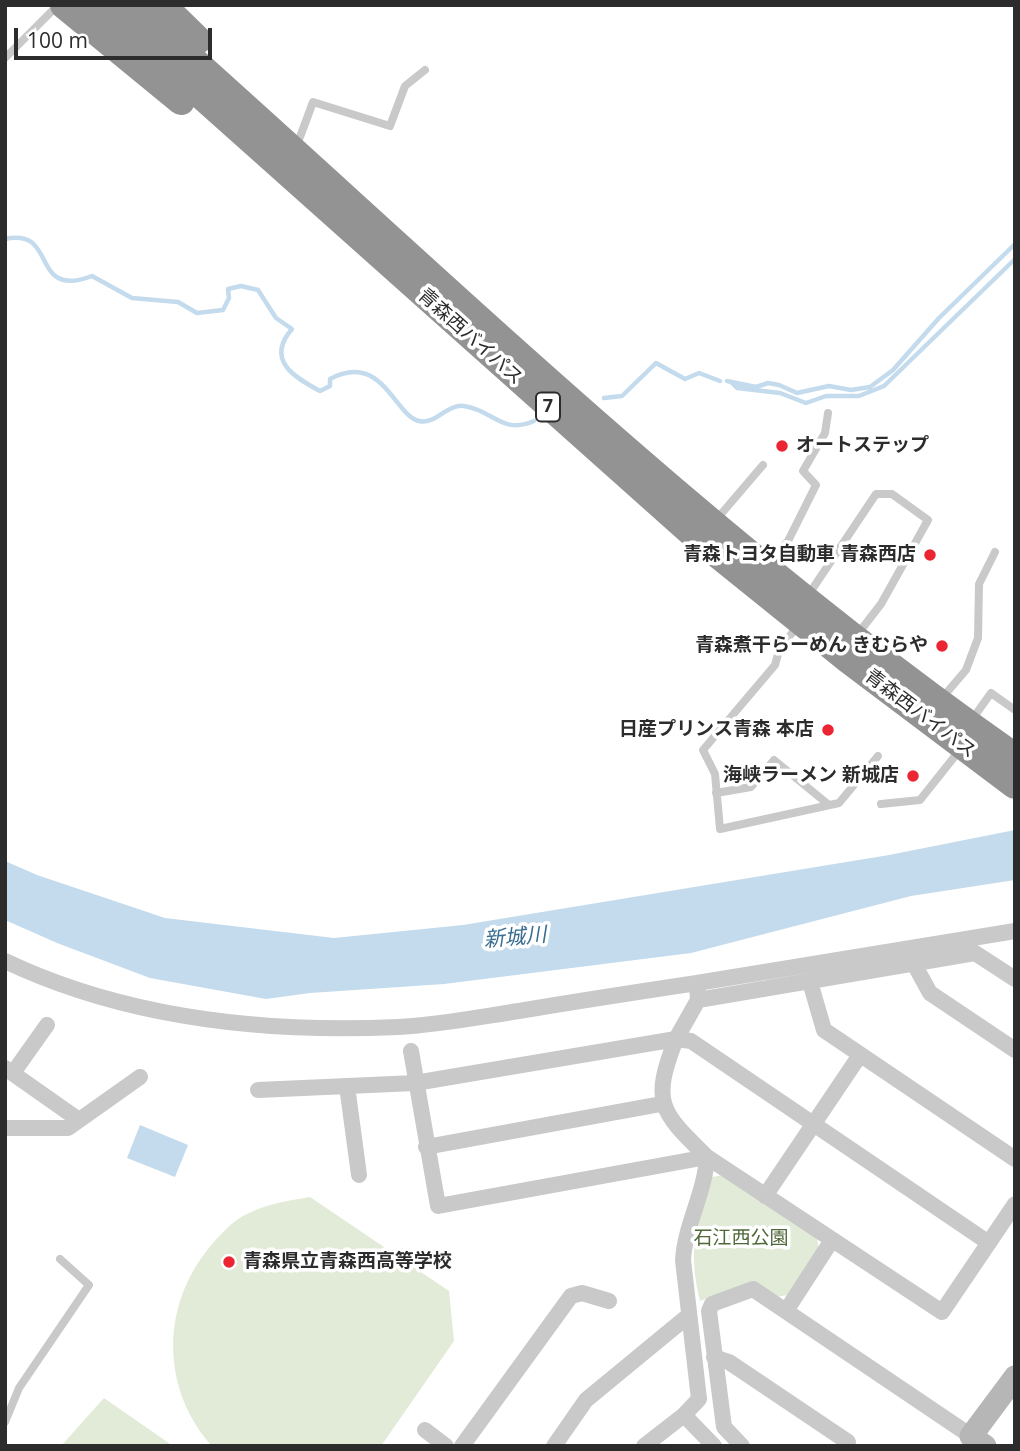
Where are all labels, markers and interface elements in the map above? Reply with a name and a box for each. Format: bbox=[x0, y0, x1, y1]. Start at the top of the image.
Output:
scale bar bbox=[18, 14, 215, 58]
text: 100 m bbox=[27, 26, 88, 54]
street label: 青森西バイパス bbox=[413, 284, 527, 390]
road number: 7 bbox=[536, 393, 560, 422]
place label: オートステップ bbox=[796, 435, 929, 457]
marker: オートステップ bbox=[774, 438, 790, 454]
place label: 青森トヨタ自動車 青森西店 bbox=[683, 544, 916, 566]
marker: 青森トヨタ自動車 青森西店 bbox=[922, 547, 938, 563]
place label: 青森煮干らーめん きむらや bbox=[695, 635, 928, 657]
marker: 青森煮干らーめん きむらや bbox=[934, 638, 950, 654]
street label: 青森西バイパス bbox=[860, 665, 980, 763]
place label: 日産プリンス青森 本店 bbox=[619, 719, 814, 741]
marker: 日産プリンス青森 本店 bbox=[820, 722, 836, 738]
place label: 海峡ラーメン 新城店 bbox=[723, 765, 899, 787]
marker: 海峡ラーメン 新城店 bbox=[905, 768, 921, 784]
water label: 新城川 bbox=[483, 923, 547, 953]
park label: 石江西公園 bbox=[694, 1228, 788, 1250]
place label: 青森県立青森西高等学校 bbox=[243, 1251, 452, 1273]
marker: 青森県立青森西高等学校 bbox=[221, 1254, 237, 1270]

